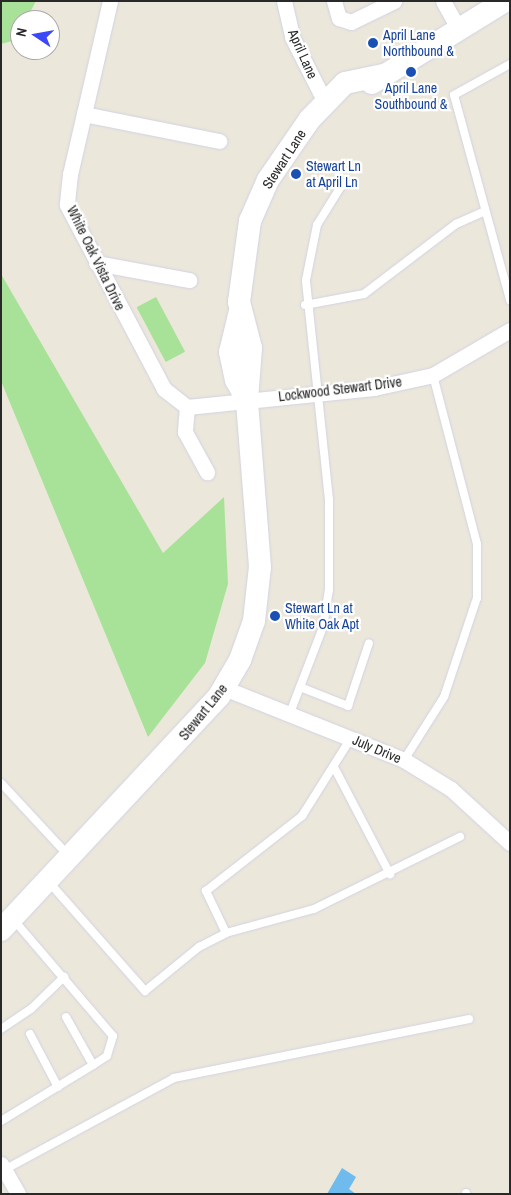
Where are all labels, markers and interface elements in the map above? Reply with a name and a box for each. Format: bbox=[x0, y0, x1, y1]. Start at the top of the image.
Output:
north arrow bbox=[10, 10, 60, 60]
text: N bbox=[12, 26, 31, 38]
street label: April Lane bbox=[285, 27, 321, 81]
place label: April Lane Northbound & bbox=[383, 27, 454, 59]
marker: April Lane Northbound & bbox=[367, 37, 379, 49]
marker: April Lane Southbound & bbox=[405, 66, 417, 78]
place label: April Lane Southbound & bbox=[375, 80, 447, 112]
street label: Stewart Lane bbox=[259, 126, 309, 192]
place label: Stewart Ln at April Ln bbox=[306, 158, 361, 190]
marker: Stewart Ln at April Ln bbox=[290, 168, 302, 180]
street label: White Oak Vista Drive bbox=[63, 203, 129, 313]
street label: Lockwood Stewart Drive bbox=[277, 373, 403, 405]
place label: Stewart Ln at White Oak Apt bbox=[285, 600, 360, 632]
marker: Stewart Ln at White Oak Apt bbox=[269, 610, 281, 622]
street label: Stewart Lane bbox=[175, 680, 231, 744]
street label: July Drive bbox=[350, 731, 404, 767]

